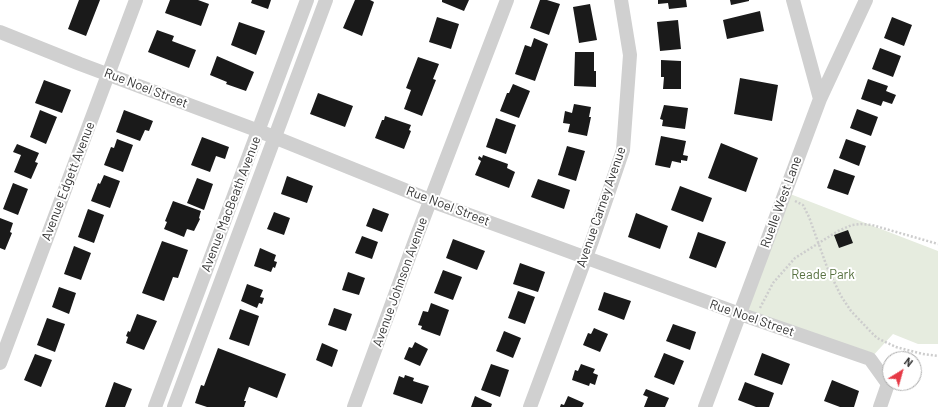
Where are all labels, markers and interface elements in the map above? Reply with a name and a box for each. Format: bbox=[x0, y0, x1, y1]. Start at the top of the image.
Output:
street label: Rue Noel Street bbox=[102, 65, 190, 111]
street label: Avenue Edgett Avenue bbox=[38, 119, 98, 243]
street label: Avenue MacBeath Avenue bbox=[198, 134, 264, 274]
street label: Avenue Carney Avenue bbox=[573, 145, 629, 269]
street label: Ruelle West Lane bbox=[757, 154, 805, 250]
street label: Rue Noel Street bbox=[404, 183, 492, 229]
street label: Avenue Johnson Avenue bbox=[369, 215, 431, 349]
park label: Reade Park bbox=[791, 267, 855, 283]
street label: Rue Noel Street bbox=[708, 296, 796, 340]
north arrow bbox=[882, 351, 922, 391]
text: N bbox=[902, 354, 916, 369]

